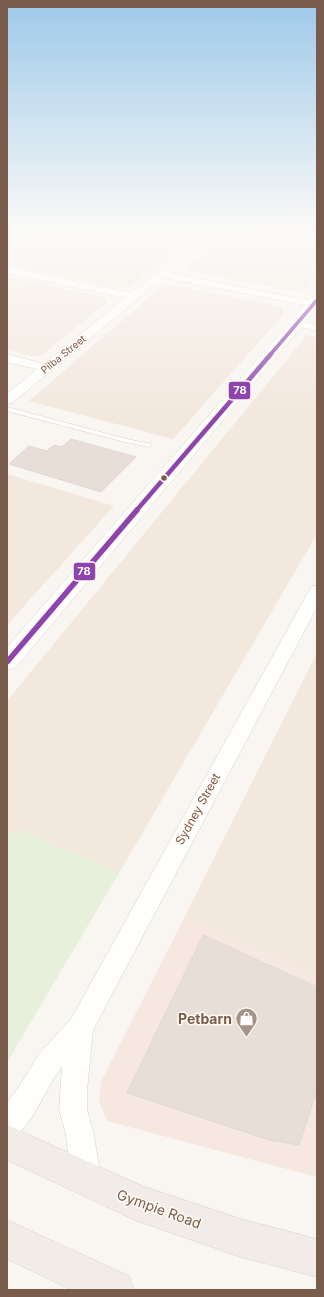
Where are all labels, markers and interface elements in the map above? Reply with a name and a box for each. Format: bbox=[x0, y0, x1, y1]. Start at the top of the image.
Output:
street label: Pilba Street bbox=[38, 332, 88, 376]
line badge: 78 bbox=[228, 381, 251, 400]
text: 78 bbox=[233, 383, 247, 397]
unlabelled marker bbox=[159, 473, 169, 483]
line badge: 78 bbox=[73, 562, 96, 581]
text: 78 bbox=[77, 564, 91, 578]
street label: Sydney Street bbox=[172, 770, 223, 847]
shop icon: Petbarn bbox=[234, 1006, 260, 1039]
place label: Petbarn bbox=[178, 1010, 232, 1027]
street label: Gympie Road bbox=[115, 1185, 204, 1232]

